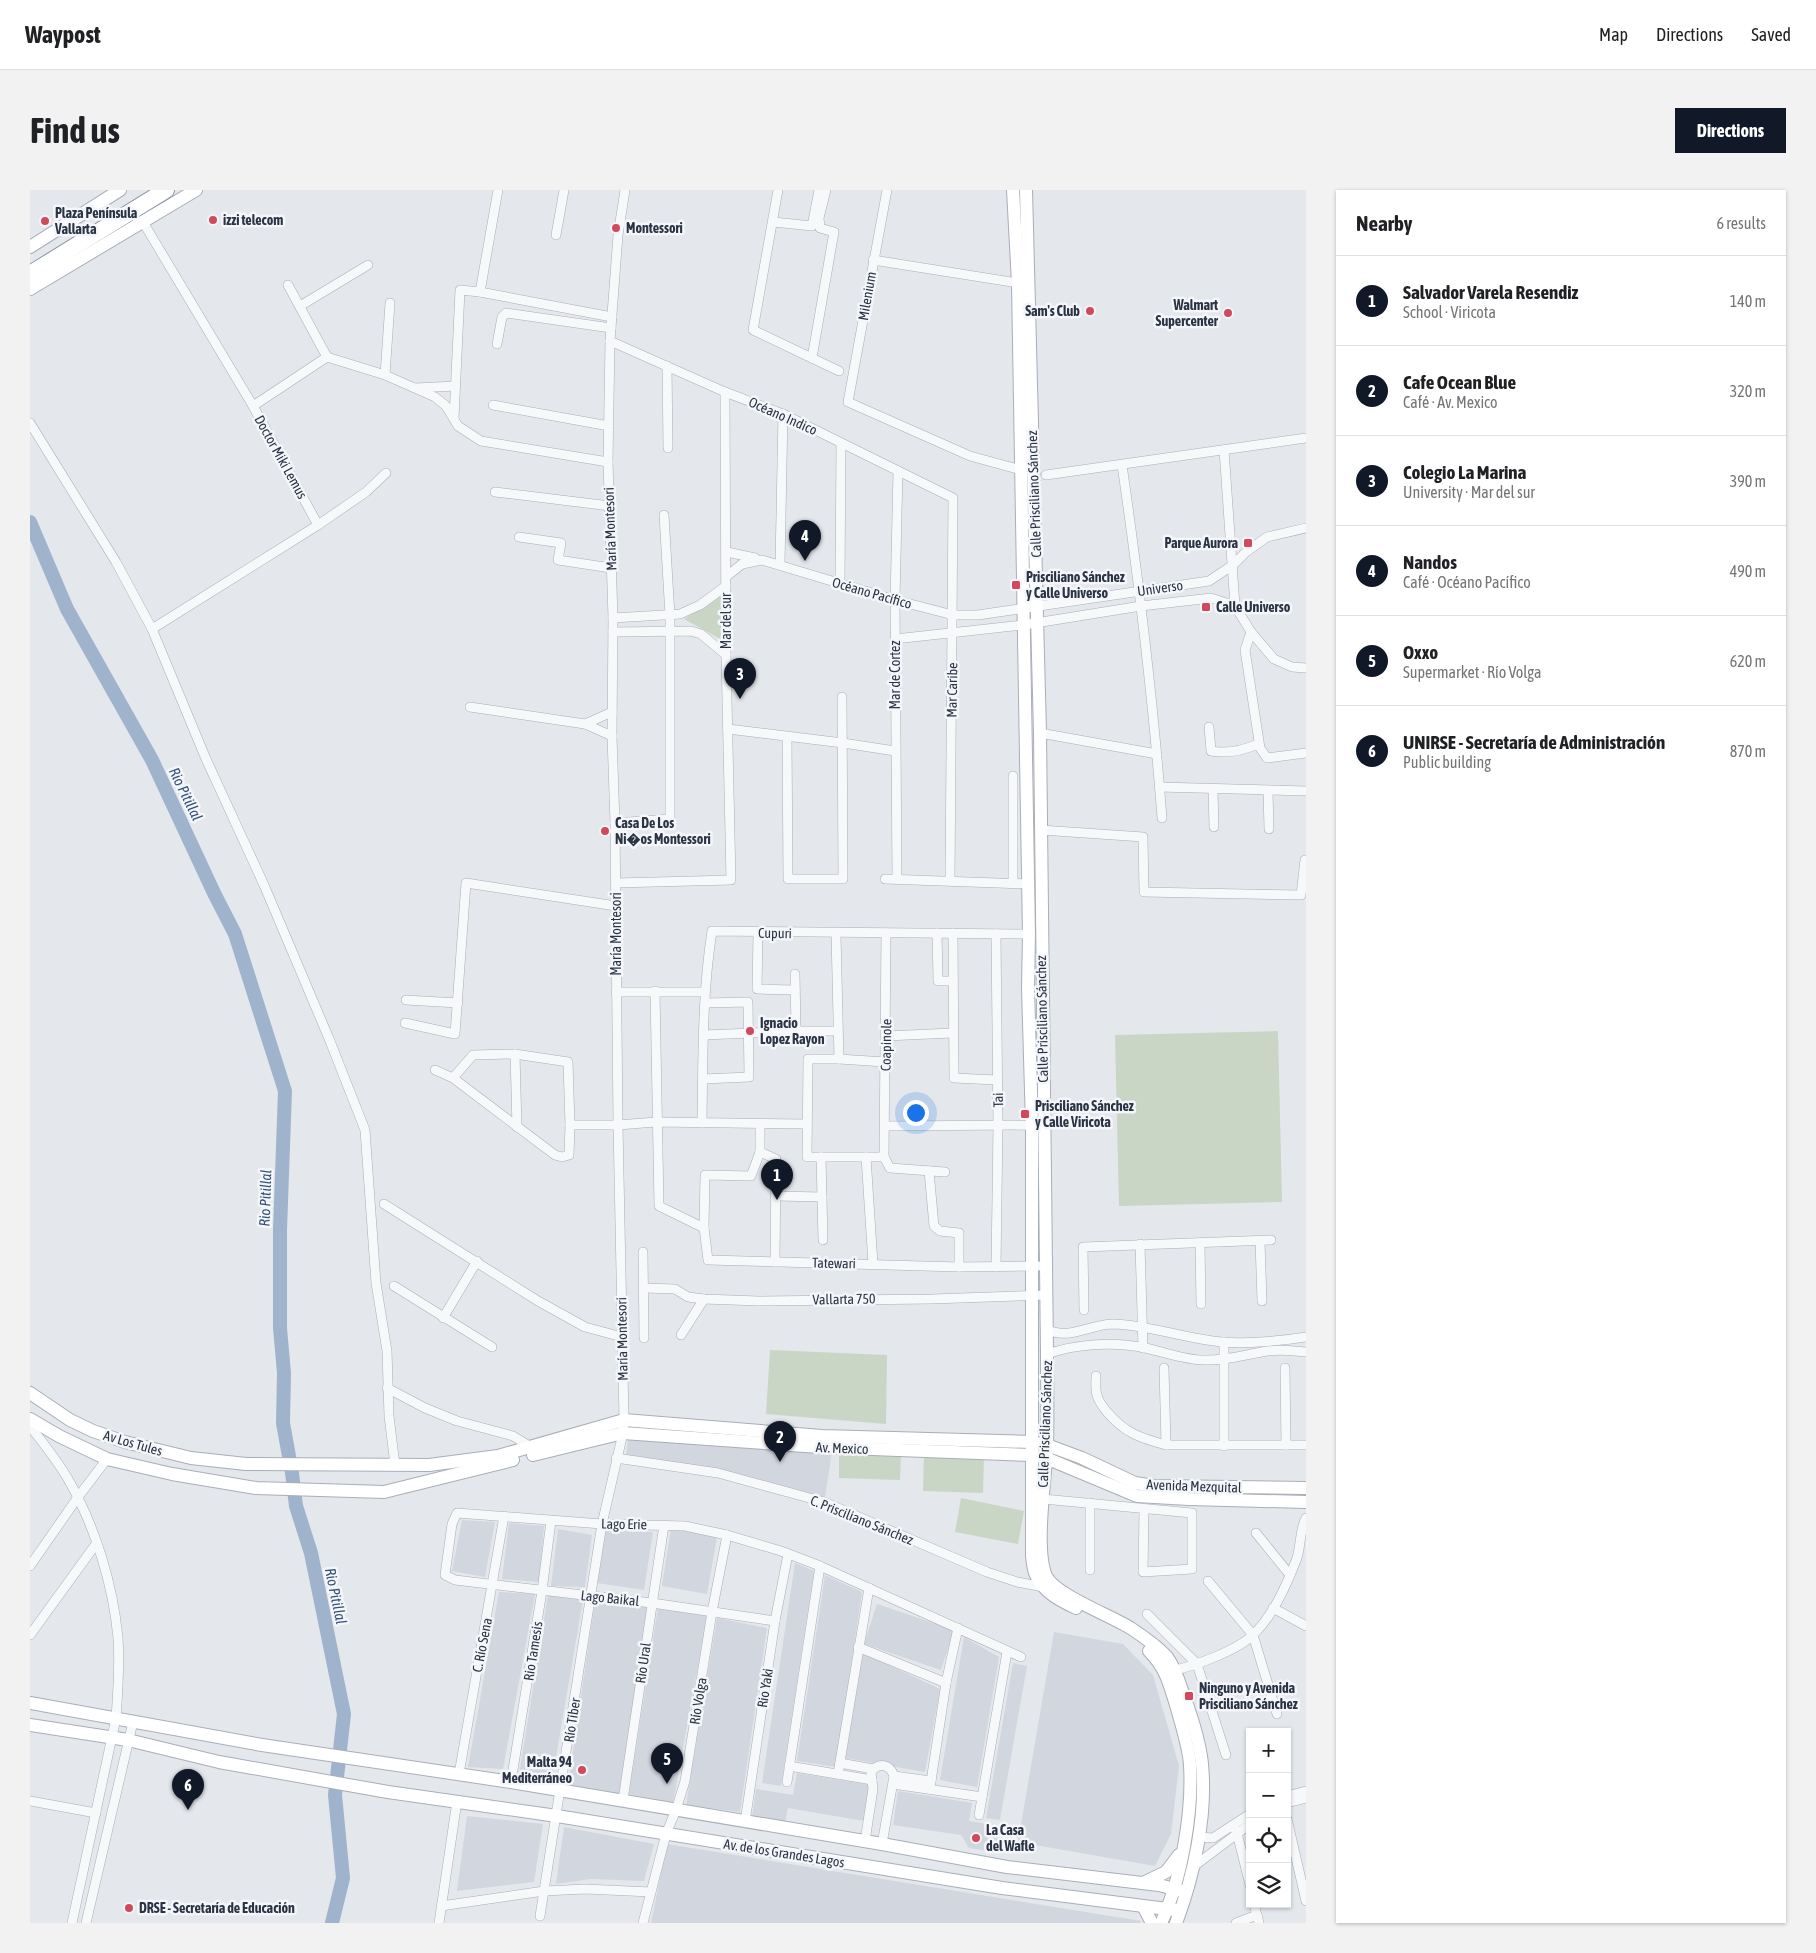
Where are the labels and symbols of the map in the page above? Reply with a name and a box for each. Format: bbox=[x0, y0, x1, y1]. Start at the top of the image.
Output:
place label: Plaza Península Vallarta bbox=[54, 205, 138, 237]
place label: izzi telecom bbox=[223, 212, 283, 228]
marker: izzi telecom bbox=[207, 214, 219, 226]
marker: Plaza Península Vallarta bbox=[39, 215, 51, 227]
place label: Montessori bbox=[626, 220, 683, 236]
marker: Montessori bbox=[610, 222, 622, 234]
street label: Milenium bbox=[855, 270, 879, 322]
place label: Walmart Supercenter bbox=[1156, 297, 1219, 329]
place label: Sam's Club bbox=[1025, 303, 1080, 319]
marker: Sam's Club bbox=[1084, 305, 1096, 317]
marker: Walmart Supercenter bbox=[1222, 307, 1234, 319]
street label: Océano Indico bbox=[746, 394, 820, 438]
street label: Doctor Miki Lemus bbox=[251, 412, 311, 502]
street label: Calle Prisciliano Sánchez bbox=[1024, 430, 1044, 558]
street label: María Montesori bbox=[601, 487, 619, 571]
pin: 4 bbox=[789, 520, 821, 561]
place label: Parque Aurora bbox=[1164, 535, 1238, 551]
marker: Parque Aurora bbox=[1242, 537, 1254, 549]
place label: Prisciliano Sánchez y Calle Universo bbox=[1026, 569, 1125, 601]
street label: Océano Pacífico bbox=[830, 574, 914, 612]
street label: Universo bbox=[1136, 577, 1184, 599]
marker: Prisciliano Sánchez y Calle Universo bbox=[1010, 579, 1022, 591]
street label: Mar del sur bbox=[718, 592, 734, 649]
place label: Calle Universo bbox=[1216, 599, 1291, 615]
marker: Calle Universo bbox=[1200, 601, 1212, 613]
street label: Mar de Cortez bbox=[887, 640, 903, 710]
pin: 3 bbox=[724, 658, 756, 699]
street label: Mar Caribe bbox=[944, 662, 960, 718]
water label: Rio Pitillal bbox=[166, 765, 206, 823]
place label: Casa De Los Ni�os Montessori bbox=[615, 815, 711, 847]
marker: Casa De Los Ni�os Montessori bbox=[599, 825, 611, 837]
street label: María Montesori bbox=[608, 892, 624, 976]
street label: Cupuri bbox=[758, 925, 792, 941]
street label: Calle Prisciliano Sánchez bbox=[1033, 955, 1051, 1083]
place label: Ignacio Lopez Rayon bbox=[760, 1015, 825, 1047]
street label: Coapinole bbox=[878, 1019, 894, 1071]
marker: Ignacio Lopez Rayon bbox=[744, 1025, 756, 1037]
street label: Tai bbox=[990, 1092, 1006, 1108]
place label: Prisciliano Sánchez y Calle Viricota bbox=[1035, 1098, 1134, 1130]
your location bbox=[903, 1100, 929, 1126]
marker: Prisciliano Sánchez y Calle Viricota bbox=[1019, 1108, 1031, 1120]
pin: 1 bbox=[761, 1159, 793, 1200]
water label: Rio Pitillal bbox=[256, 1169, 274, 1227]
street label: Tatewari bbox=[812, 1255, 856, 1271]
street label: Vallarta 750 bbox=[812, 1290, 876, 1308]
street label: María Montesori bbox=[613, 1297, 631, 1381]
street label: Calle Prisciliano Sánchez bbox=[1035, 1360, 1055, 1488]
pin: 2 bbox=[764, 1421, 796, 1462]
street label: Av Los Tules bbox=[102, 1427, 164, 1459]
street label: Av. Mexico bbox=[815, 1439, 869, 1457]
street label: Avenida Mezquital bbox=[1146, 1476, 1242, 1496]
street label: C. Prisciliano Sánchez bbox=[808, 1492, 916, 1548]
street label: Lago Erie bbox=[601, 1516, 647, 1532]
water label: Rio Pitillal bbox=[322, 1566, 350, 1626]
street label: Lago Baikal bbox=[580, 1587, 640, 1609]
street label: C. Río Sena bbox=[469, 1616, 495, 1674]
street label: Rio Tamesis bbox=[520, 1620, 546, 1682]
street label: Río Ural bbox=[632, 1641, 654, 1684]
street label: Rio Yaki bbox=[754, 1667, 776, 1709]
street label: Río Volga bbox=[686, 1676, 710, 1726]
place label: Ninguno y Avenida Prisciliano Sánchez bbox=[1199, 1680, 1298, 1712]
marker: Ninguno y Avenida Prisciliano Sánchez bbox=[1183, 1690, 1195, 1702]
street label: Río Tíber bbox=[561, 1696, 584, 1743]
pin: 5 bbox=[651, 1743, 683, 1784]
place label: Malta 94 Mediterráneo bbox=[502, 1754, 572, 1786]
marker: Malta 94 Mediterráneo bbox=[576, 1764, 588, 1776]
pin: 6 bbox=[172, 1769, 204, 1810]
place label: La Casa del Wafle bbox=[986, 1822, 1035, 1854]
marker: La Casa del Wafle bbox=[970, 1832, 982, 1844]
street label: Av. de los Grandes Lagos bbox=[722, 1836, 846, 1870]
place label: DRSE - Secretaría de Educación bbox=[139, 1900, 295, 1916]
marker: DRSE - Secretaría de Educación bbox=[123, 1902, 135, 1914]

